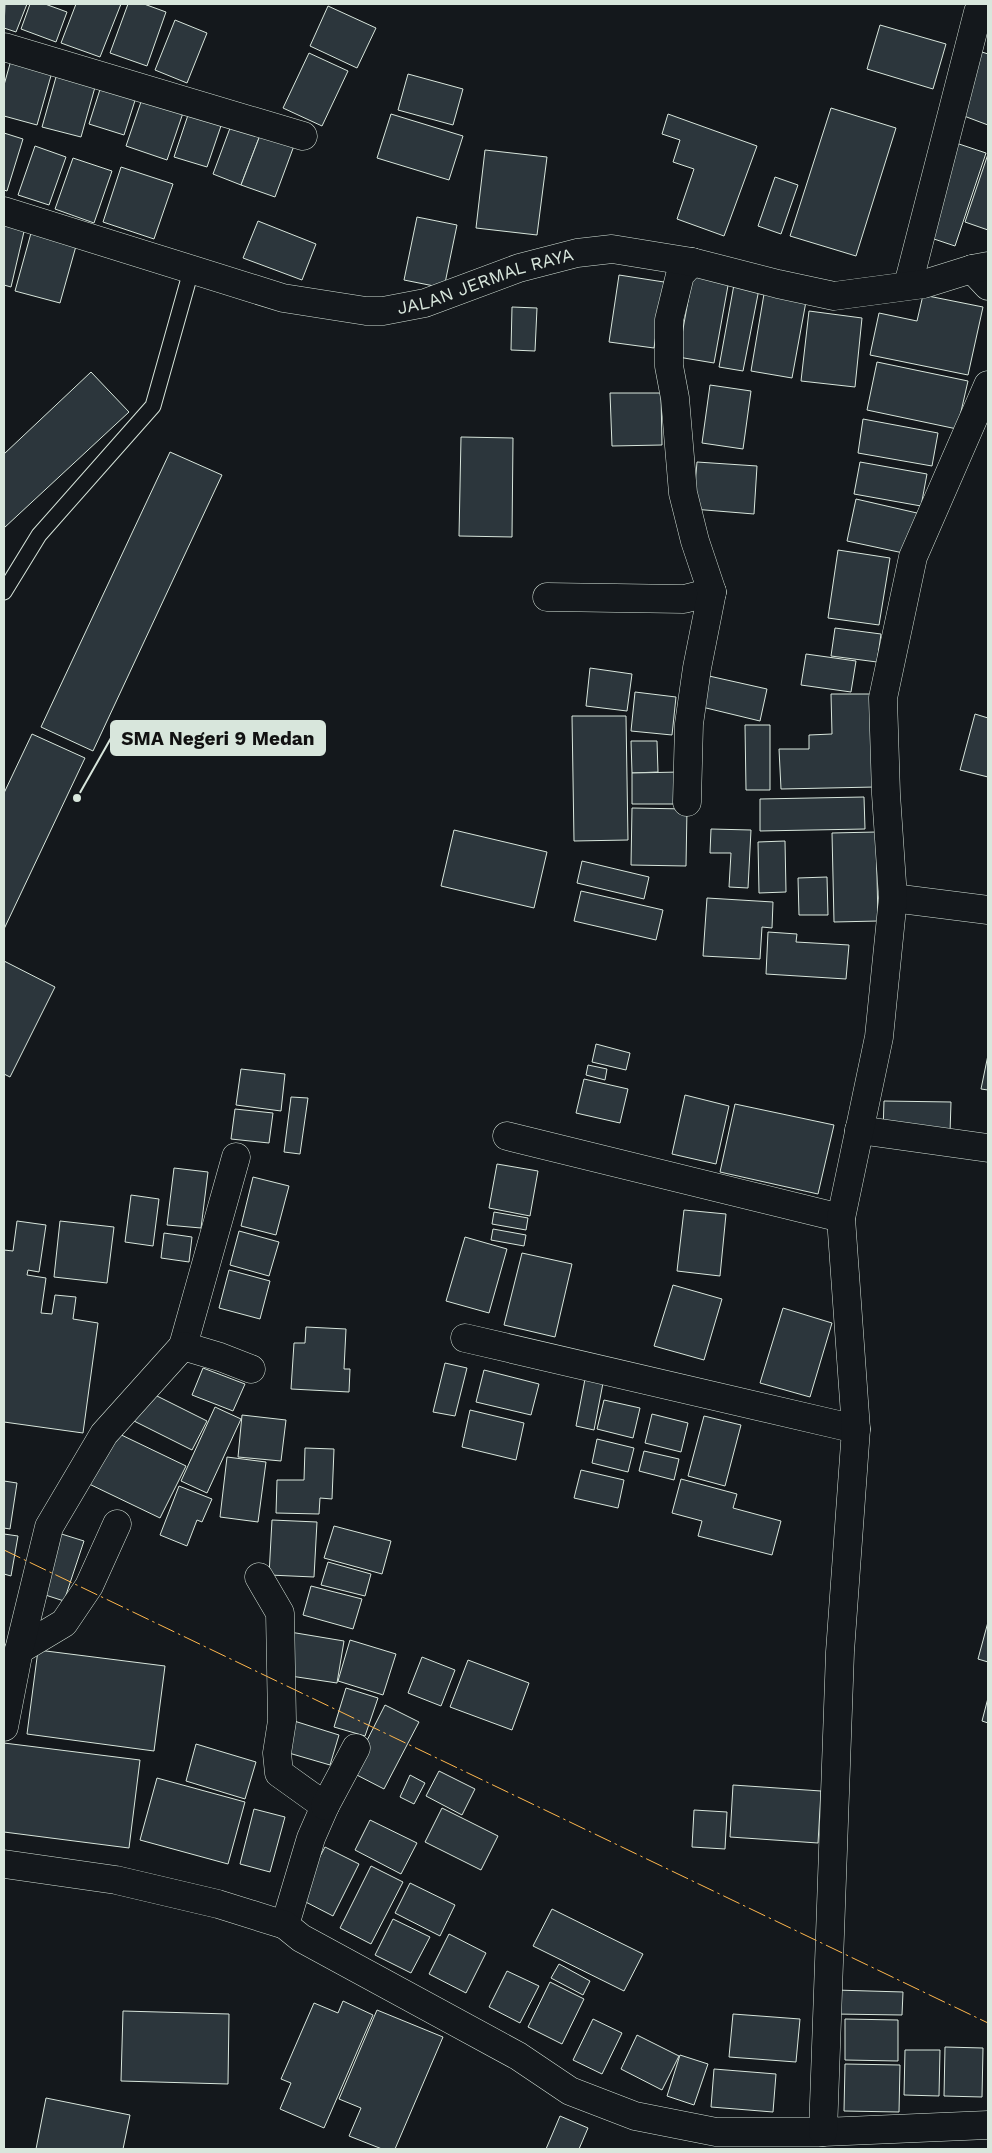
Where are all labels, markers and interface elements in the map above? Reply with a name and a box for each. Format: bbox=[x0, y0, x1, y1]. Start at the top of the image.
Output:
street label: JALAN JERMAL RAYA bbox=[395, 243, 576, 318]
callout: SMA Negeri 9 Medan bbox=[111, 721, 325, 755]
text: SMA Negeri 9 Medan bbox=[121, 727, 315, 750]

